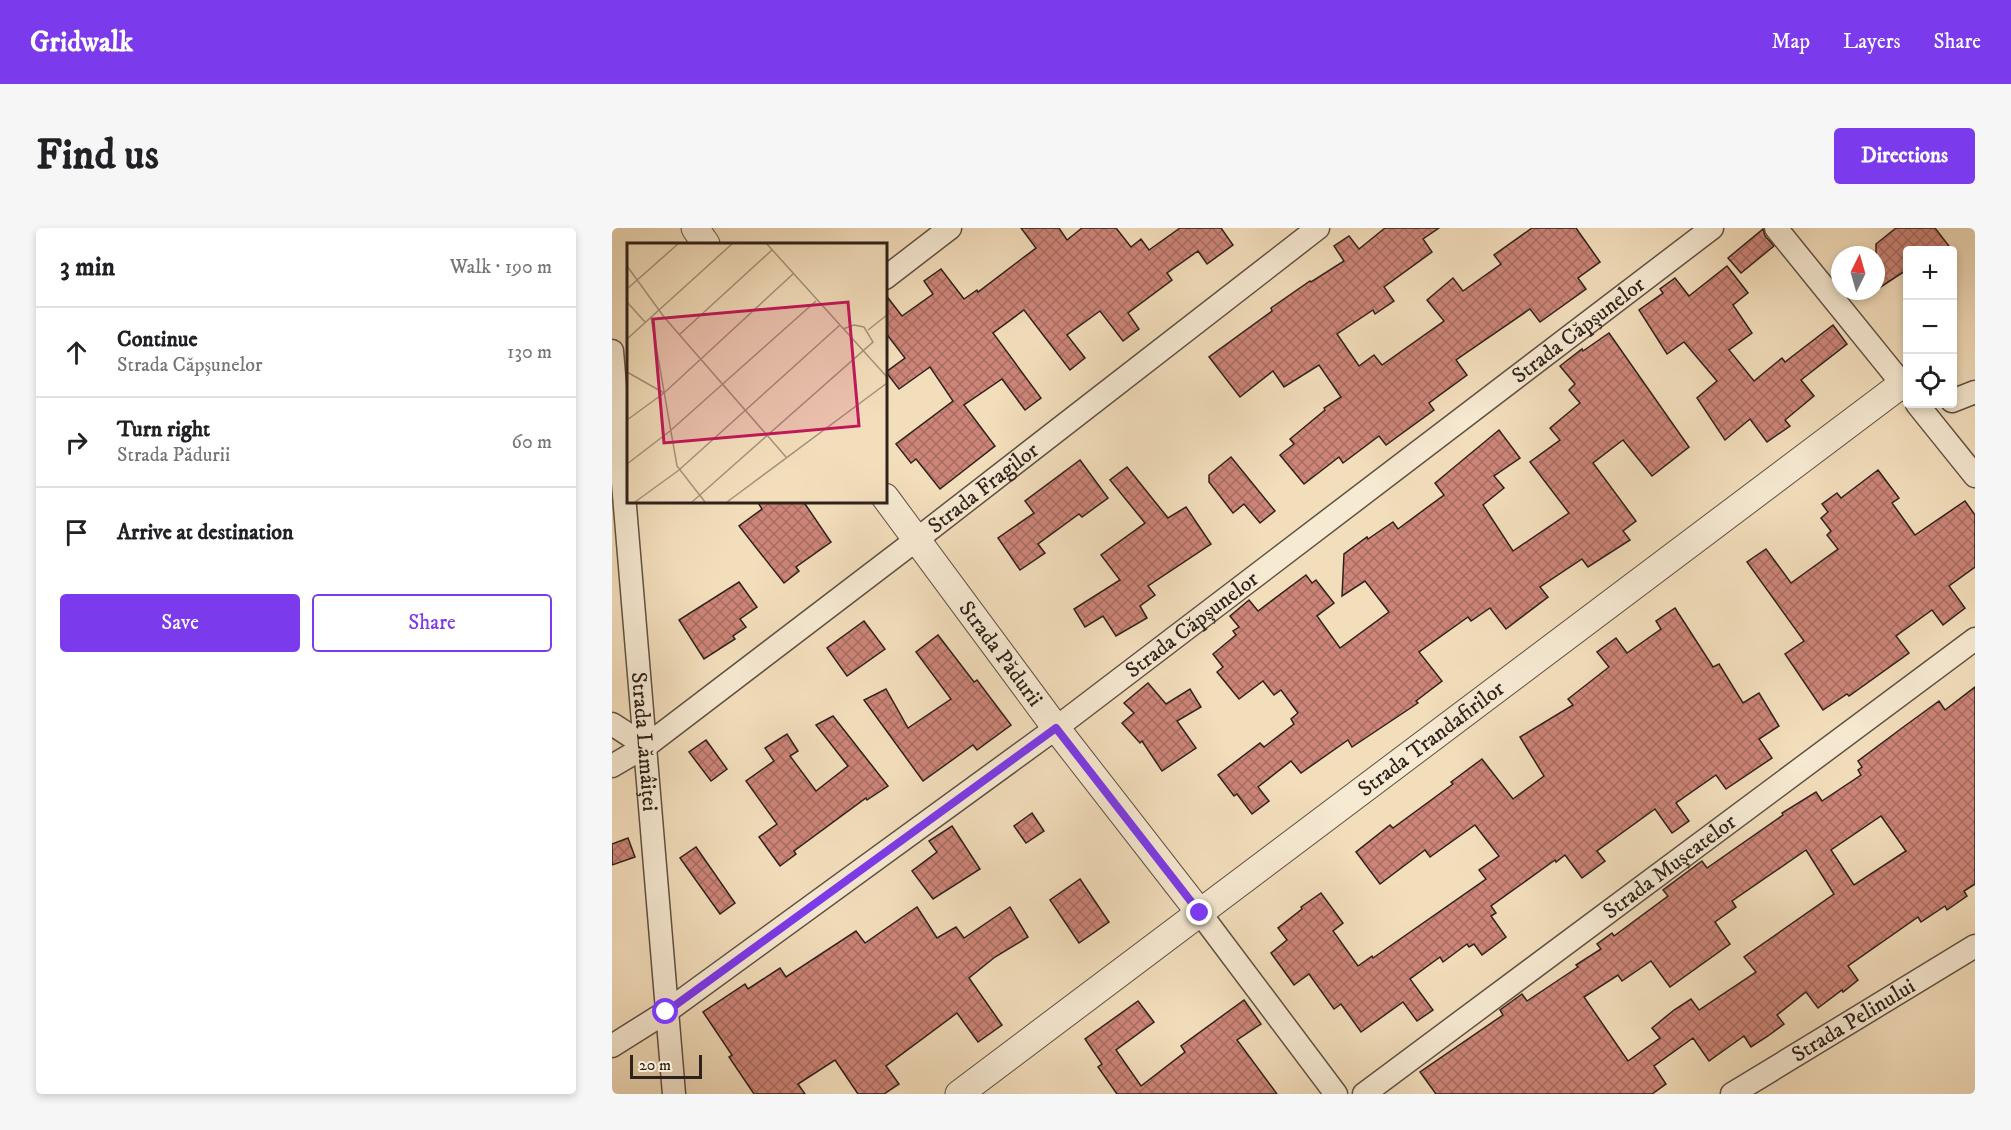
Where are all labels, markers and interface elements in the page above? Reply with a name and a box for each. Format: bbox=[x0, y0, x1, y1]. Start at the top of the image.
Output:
text: Gridwalk bbox=[30, 25, 133, 60]
text: Map bbox=[1771, 29, 1810, 55]
text: Layers bbox=[1843, 29, 1901, 55]
text: Share bbox=[1934, 29, 1981, 55]
button: Directions bbox=[1834, 128, 1975, 184]
text: Find us bbox=[36, 130, 159, 182]
inset map bbox=[627, 243, 886, 502]
north arrow bbox=[1831, 246, 1885, 300]
map controls bbox=[1903, 246, 1957, 408]
button: + bbox=[1903, 246, 1957, 300]
text: 3 min bbox=[60, 251, 115, 284]
text: Walk · 190 m bbox=[450, 255, 552, 280]
street label: Strada Căpșunelor bbox=[1506, 270, 1651, 389]
button: − bbox=[1903, 300, 1957, 354]
text: Continue bbox=[117, 326, 198, 353]
icon: ahead bbox=[60, 336, 93, 369]
text: 130 m bbox=[507, 340, 552, 365]
text: Strada Căpșunelor bbox=[117, 353, 262, 378]
button: locate bbox=[1903, 354, 1957, 408]
text: Turn right bbox=[117, 416, 210, 443]
icon: right bbox=[60, 426, 93, 459]
text: 60 m bbox=[512, 430, 552, 455]
street label: Strada Fragilor bbox=[922, 436, 1045, 539]
text: Strada Pădurii bbox=[117, 443, 230, 468]
icon: arrive bbox=[60, 516, 93, 549]
text: Arrive at destination bbox=[117, 519, 294, 546]
street label: Strada Căpșunelor bbox=[1120, 565, 1264, 684]
button: Save bbox=[60, 594, 300, 652]
button: Share bbox=[312, 594, 552, 652]
street label: Strada Pădurii bbox=[953, 596, 1049, 712]
street label: Strada Lămâiței bbox=[625, 671, 664, 812]
street label: Strada Trandafirilor bbox=[1352, 674, 1510, 802]
street label: Strada Mușcatelor bbox=[1598, 808, 1742, 925]
route end bbox=[1186, 899, 1212, 925]
street label: Strada Pelinului bbox=[1786, 972, 1920, 1068]
route start bbox=[652, 998, 678, 1024]
scale bar bbox=[630, 1052, 702, 1080]
text: 20 m bbox=[639, 1055, 671, 1075]

